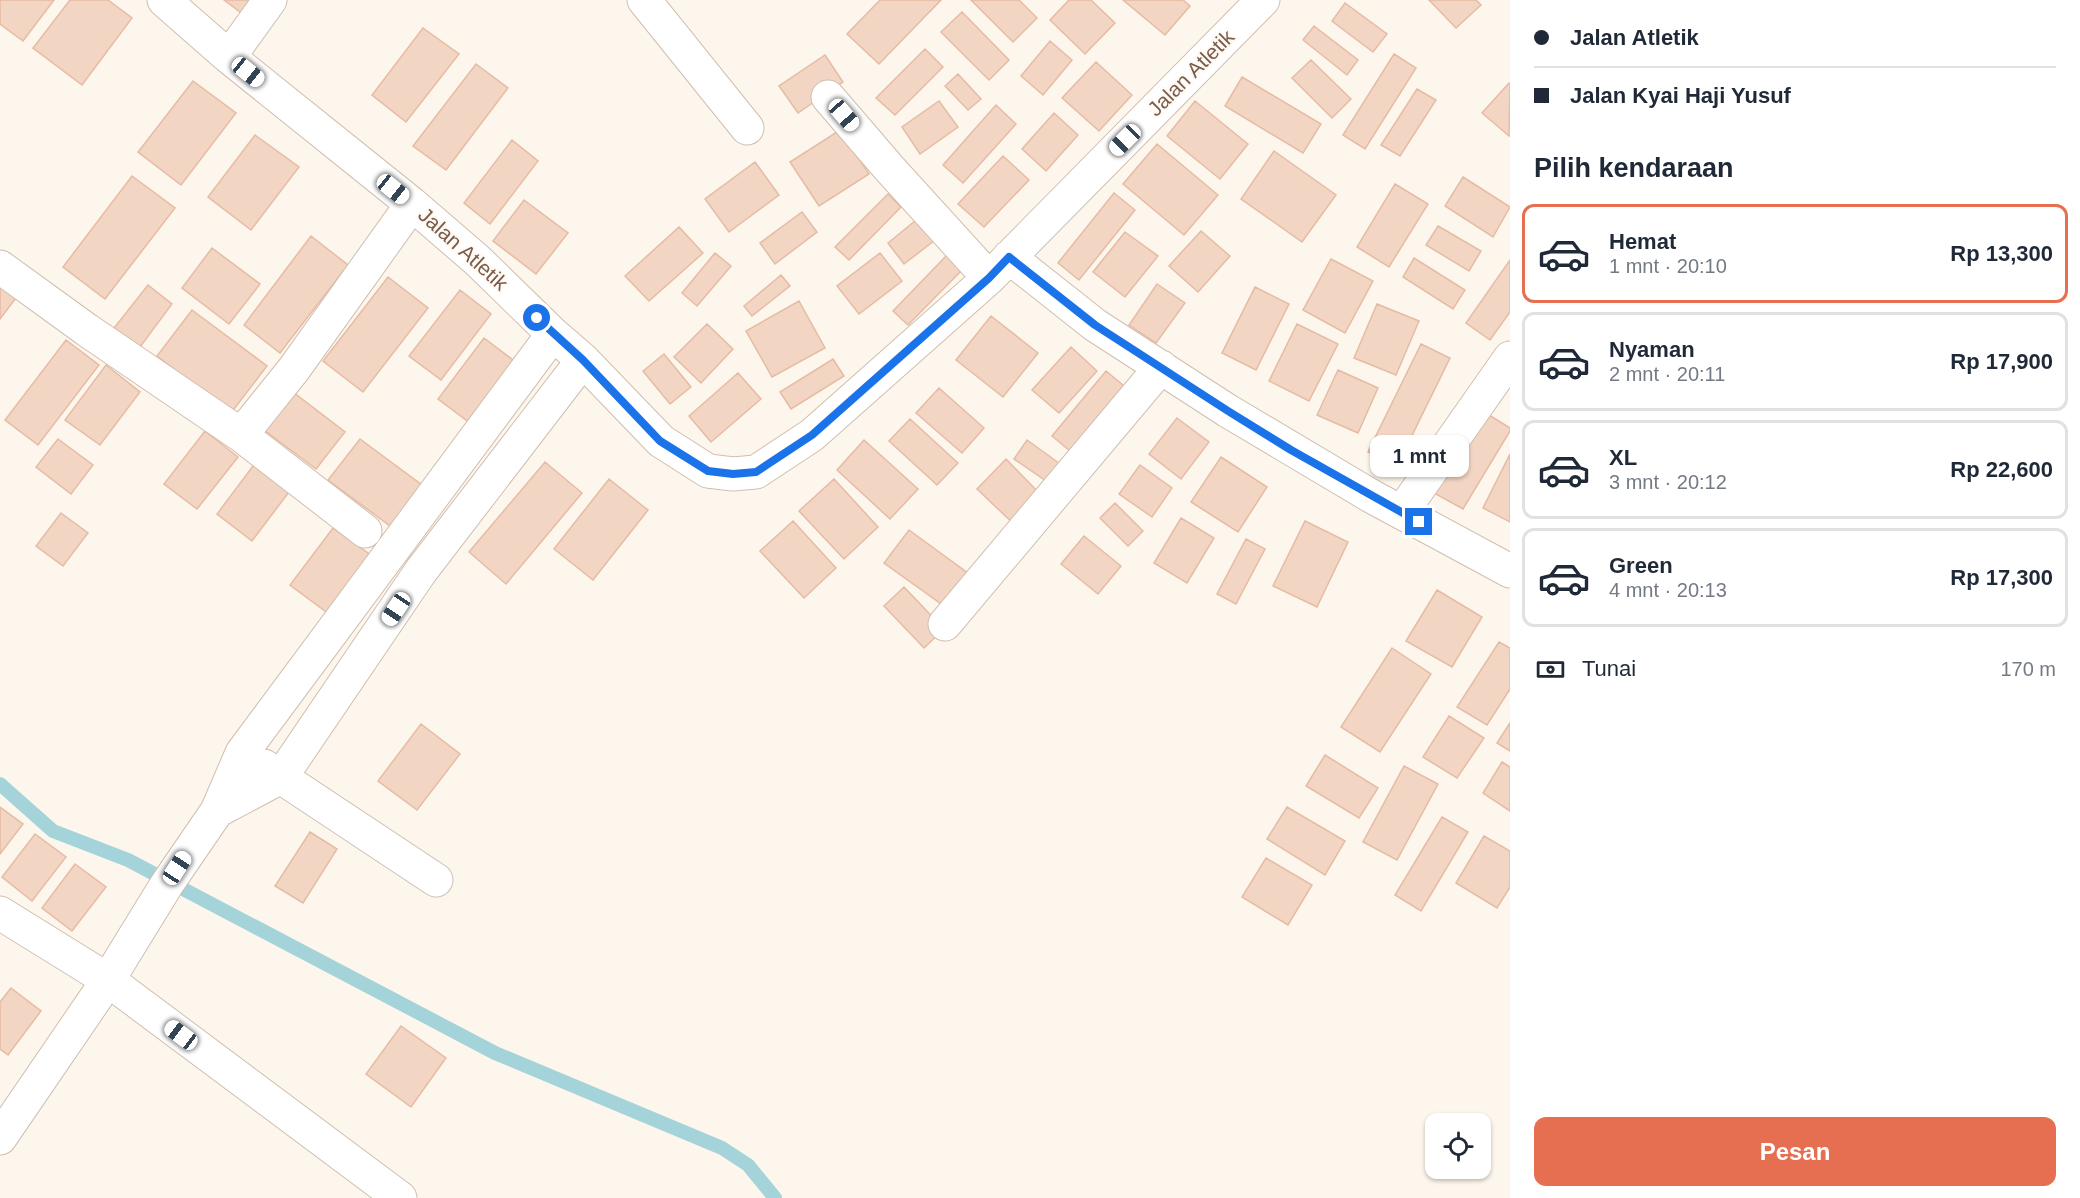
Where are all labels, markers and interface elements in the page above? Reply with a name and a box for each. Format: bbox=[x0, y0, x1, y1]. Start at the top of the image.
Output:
street label: Jalan Atletik bbox=[1143, 25, 1239, 120]
text: Jalan Atletik bbox=[1570, 25, 1699, 50]
car bbox=[228, 54, 268, 90]
text: Jalan Kyai Haji Yusuf bbox=[1570, 83, 1791, 108]
car bbox=[825, 96, 863, 134]
car bbox=[1106, 121, 1144, 159]
text: Pilih kendaraan bbox=[1534, 153, 1734, 183]
car bbox=[373, 171, 413, 207]
street label: Jalan Atletik bbox=[414, 203, 513, 295]
icon: car bbox=[1537, 227, 1591, 281]
text: Hemat bbox=[1609, 229, 1676, 254]
text: Rp 13,300 bbox=[1950, 241, 2053, 266]
text: 1 mnt · 20:10 bbox=[1609, 255, 1727, 277]
route start bbox=[523, 304, 550, 331]
icon: car bbox=[1537, 335, 1591, 389]
text: Nyaman bbox=[1609, 337, 1695, 362]
text: Rp 17,900 bbox=[1950, 349, 2053, 374]
text: 2 mnt · 20:11 bbox=[1609, 363, 1725, 385]
callout: 1 mnt bbox=[1370, 435, 1468, 477]
icon: car bbox=[1537, 443, 1591, 497]
text: 1 mnt bbox=[1393, 445, 1446, 467]
text: XL bbox=[1609, 445, 1637, 470]
text: Rp 22,600 bbox=[1950, 457, 2053, 482]
text: 3 mnt · 20:12 bbox=[1609, 471, 1727, 493]
route end bbox=[1405, 508, 1432, 535]
icon: car bbox=[1537, 551, 1591, 605]
text: Green bbox=[1609, 553, 1673, 578]
text: Rp 17,300 bbox=[1950, 565, 2053, 590]
text: 4 mnt · 20:13 bbox=[1609, 579, 1727, 601]
car bbox=[378, 589, 414, 629]
icon: cash bbox=[1534, 653, 1567, 686]
text: Tunai bbox=[1582, 656, 1636, 681]
text: 170 m bbox=[2000, 658, 2056, 680]
car bbox=[160, 848, 194, 888]
car bbox=[161, 1017, 201, 1053]
map controls bbox=[1425, 1113, 1491, 1179]
button: locate bbox=[1425, 1113, 1491, 1179]
button: Pesan bbox=[1534, 1117, 2056, 1186]

